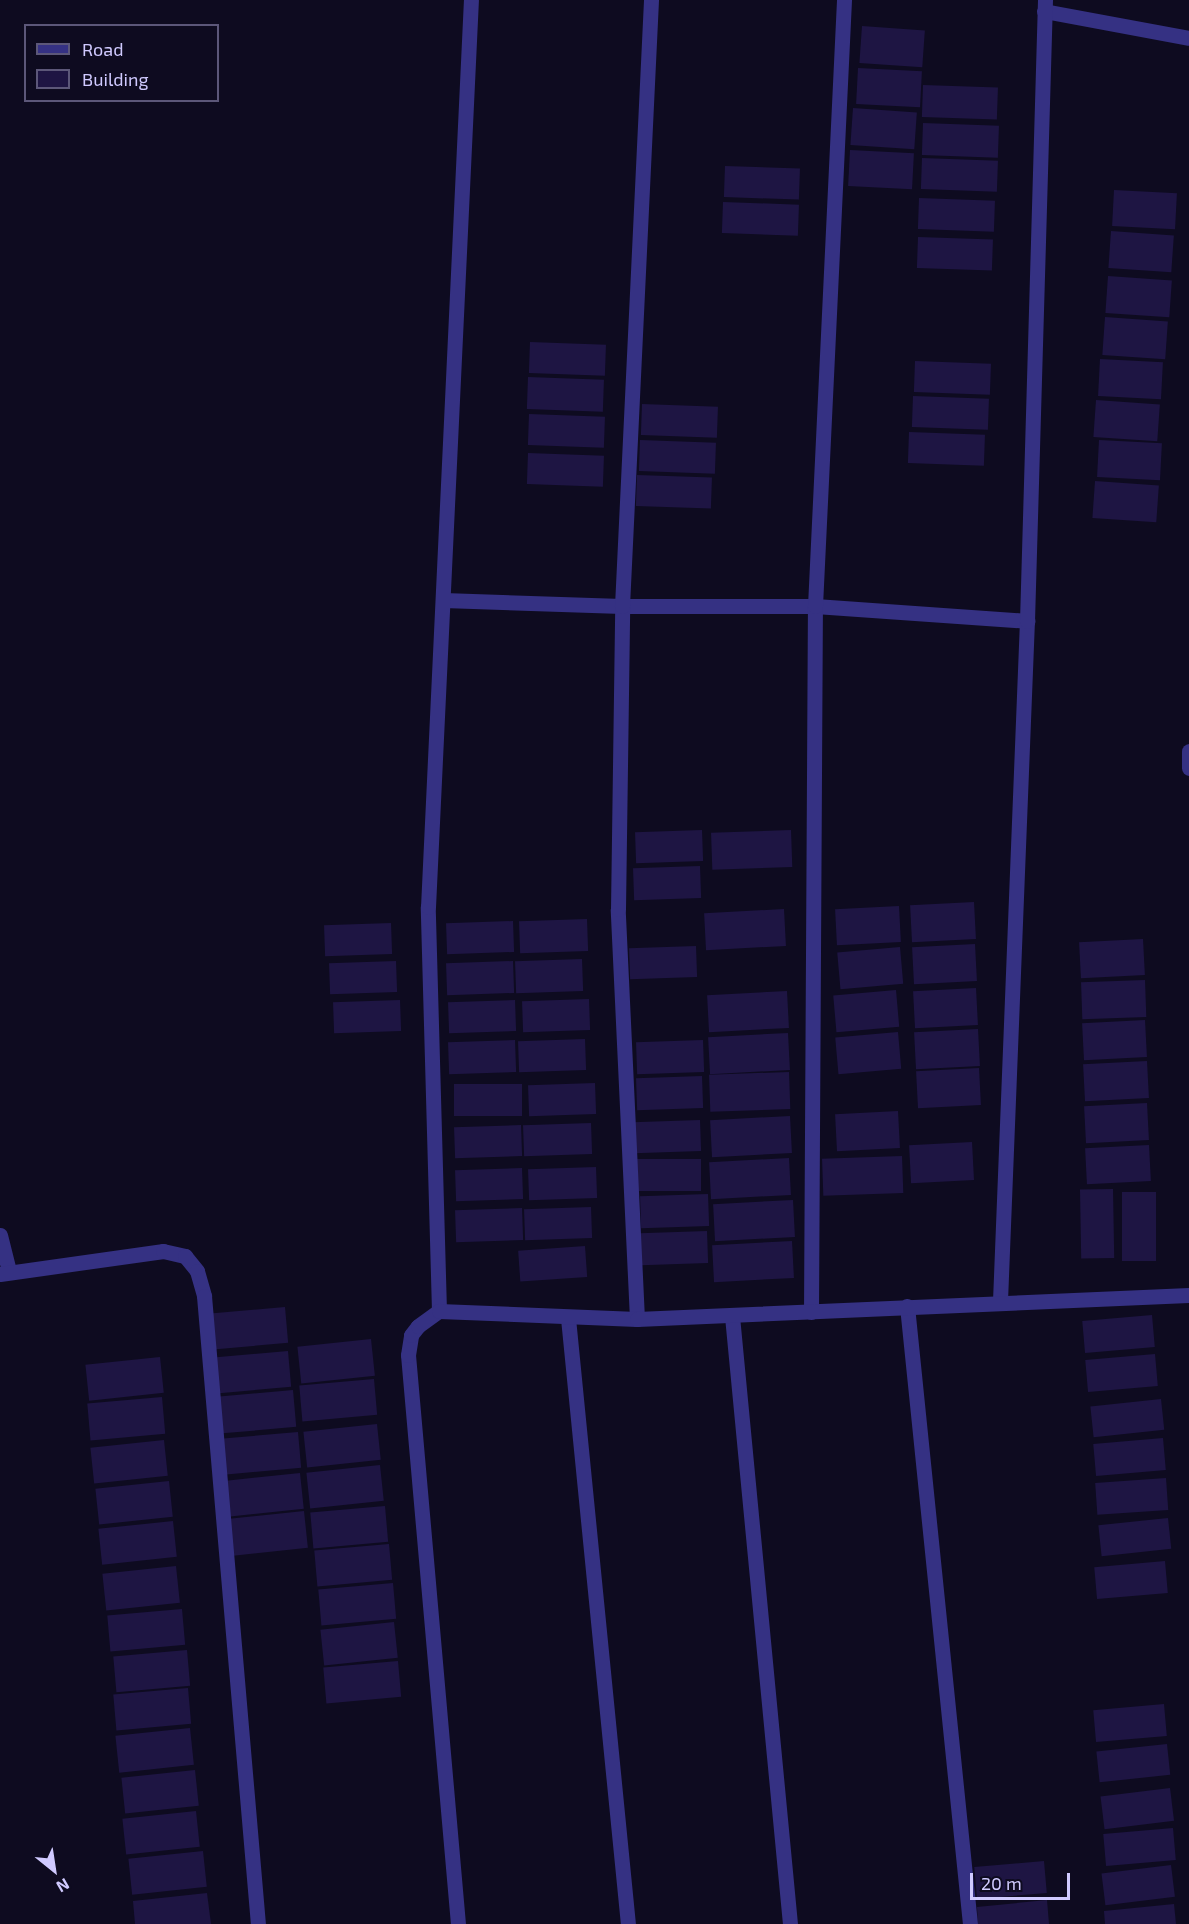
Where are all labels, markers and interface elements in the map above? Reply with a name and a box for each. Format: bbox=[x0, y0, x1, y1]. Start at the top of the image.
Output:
legend bbox=[24, 24, 219, 102]
text: Road bbox=[82, 38, 123, 60]
text: Building bbox=[82, 68, 149, 90]
north arrow bbox=[24, 1840, 84, 1900]
scale bar bbox=[973, 1861, 1074, 1899]
text: 20 m bbox=[981, 1872, 1022, 1894]
text: N bbox=[53, 1875, 73, 1897]

